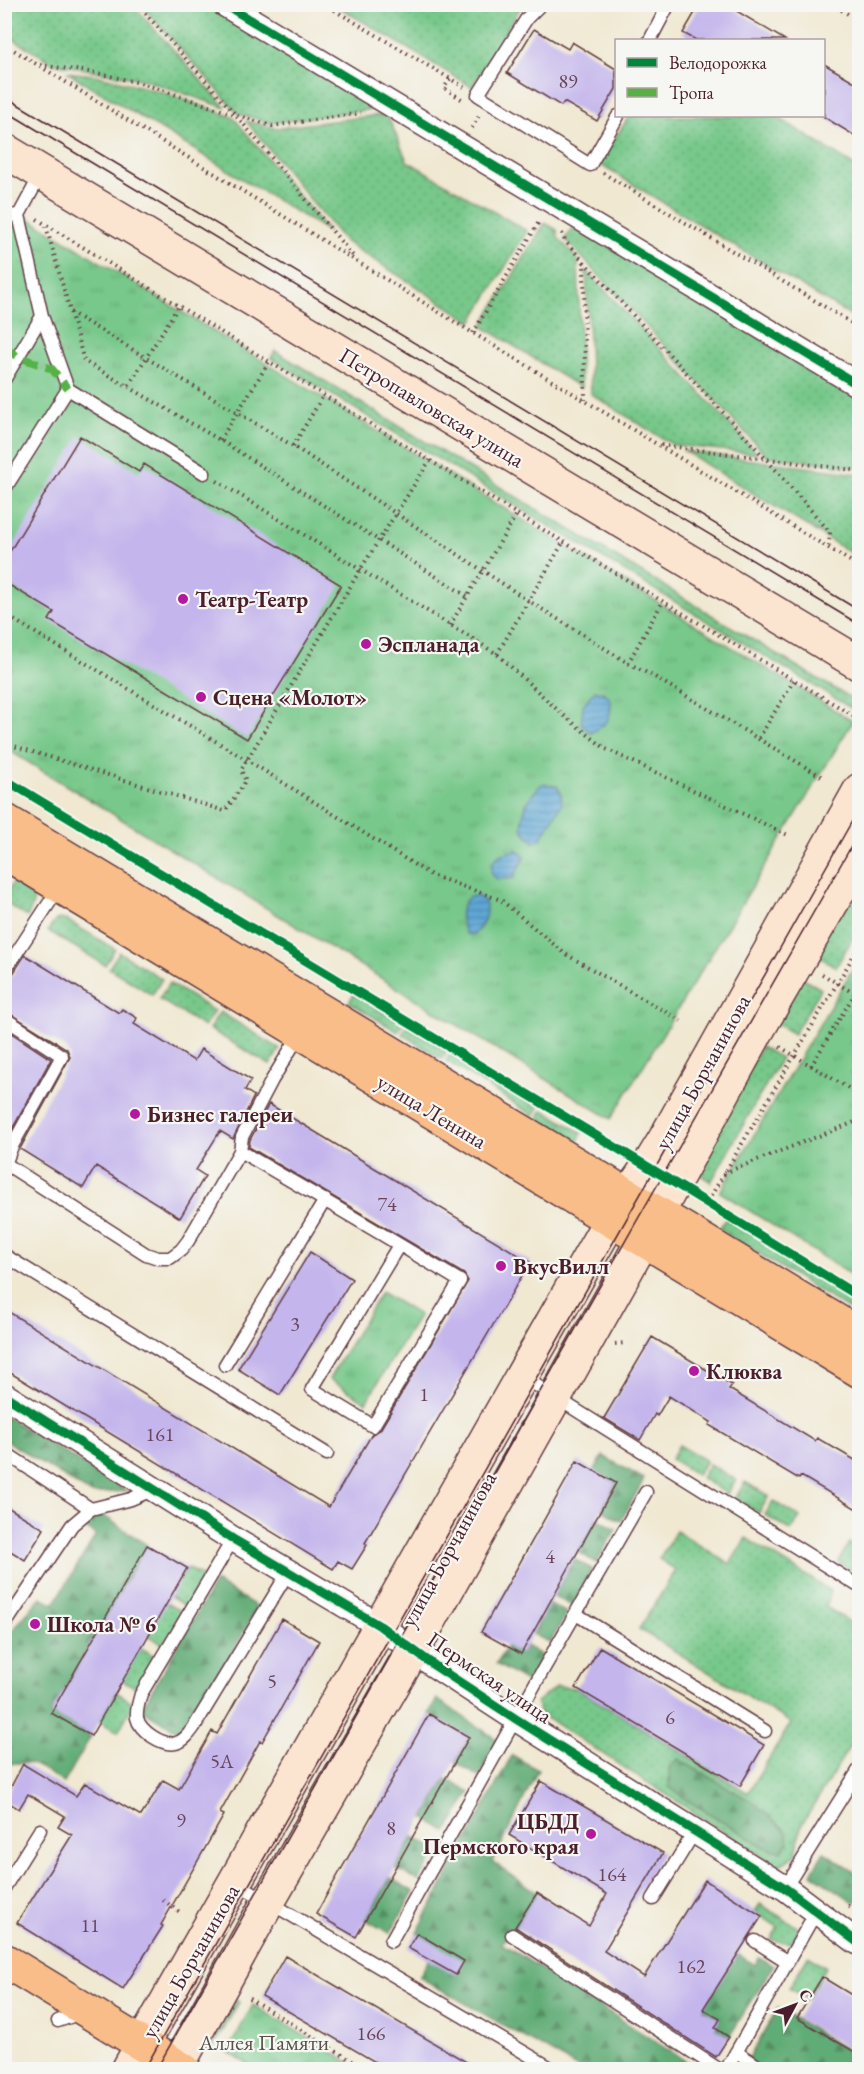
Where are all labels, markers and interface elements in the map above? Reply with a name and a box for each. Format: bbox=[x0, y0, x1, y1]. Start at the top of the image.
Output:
legend bbox=[615, 39, 825, 117]
text: Велодорожка bbox=[669, 51, 768, 74]
house number: 89 bbox=[558, 68, 578, 94]
text: Тропа bbox=[669, 81, 715, 104]
street label: Петропавловская улица bbox=[334, 341, 530, 474]
place label: Театр-Театр bbox=[195, 585, 308, 614]
marker: Театр-Театр bbox=[176, 592, 190, 606]
place label: Эспланада bbox=[378, 630, 480, 659]
marker: Эспланада bbox=[359, 637, 373, 651]
place label: Сцена «Молот» bbox=[213, 683, 367, 712]
marker: Сцена «Молот» bbox=[194, 690, 208, 704]
street label: улица Борчанинова bbox=[648, 989, 757, 1155]
street label: улица Ленина bbox=[371, 1067, 492, 1156]
place label: Бизнес галереи bbox=[147, 1100, 293, 1129]
marker: Бизнес галереи bbox=[128, 1107, 142, 1121]
house number: 74 bbox=[377, 1191, 397, 1217]
place label: ВкусВилл bbox=[513, 1252, 609, 1281]
marker: ВкусВилл bbox=[494, 1259, 508, 1273]
house number: 3 bbox=[290, 1311, 300, 1337]
place label: Клюква bbox=[706, 1357, 782, 1386]
marker: Клюква bbox=[687, 1364, 701, 1378]
house number: 1 bbox=[419, 1381, 429, 1407]
house number: 161 bbox=[146, 1421, 174, 1447]
street label: улица Борчанинова bbox=[394, 1466, 503, 1632]
house number: 4 bbox=[545, 1543, 555, 1569]
place label: Школа № 6 bbox=[47, 1610, 156, 1639]
marker: Школа № 6 bbox=[28, 1617, 42, 1631]
street label: Пермская улица bbox=[422, 1625, 558, 1730]
house number: 5 bbox=[267, 1668, 277, 1694]
house number: 6 bbox=[665, 1704, 675, 1730]
house number: 5А bbox=[210, 1748, 234, 1774]
house number: 9 bbox=[176, 1807, 186, 1833]
place label: ЦБДД Пермского края bbox=[423, 1807, 579, 1861]
house number: 8 bbox=[386, 1815, 396, 1841]
marker: ЦБДД Пермского края bbox=[584, 1827, 598, 1841]
house number: 164 bbox=[598, 1861, 627, 1887]
street label: улица Борчанинова bbox=[135, 1879, 246, 2043]
house number: 11 bbox=[80, 1912, 100, 1938]
house number: 162 bbox=[677, 1953, 706, 1979]
north arrow bbox=[765, 1975, 825, 2035]
text: С bbox=[794, 1984, 818, 2007]
house number: 166 bbox=[357, 2020, 386, 2046]
park label: Аллея Памяти bbox=[198, 2028, 330, 2057]

